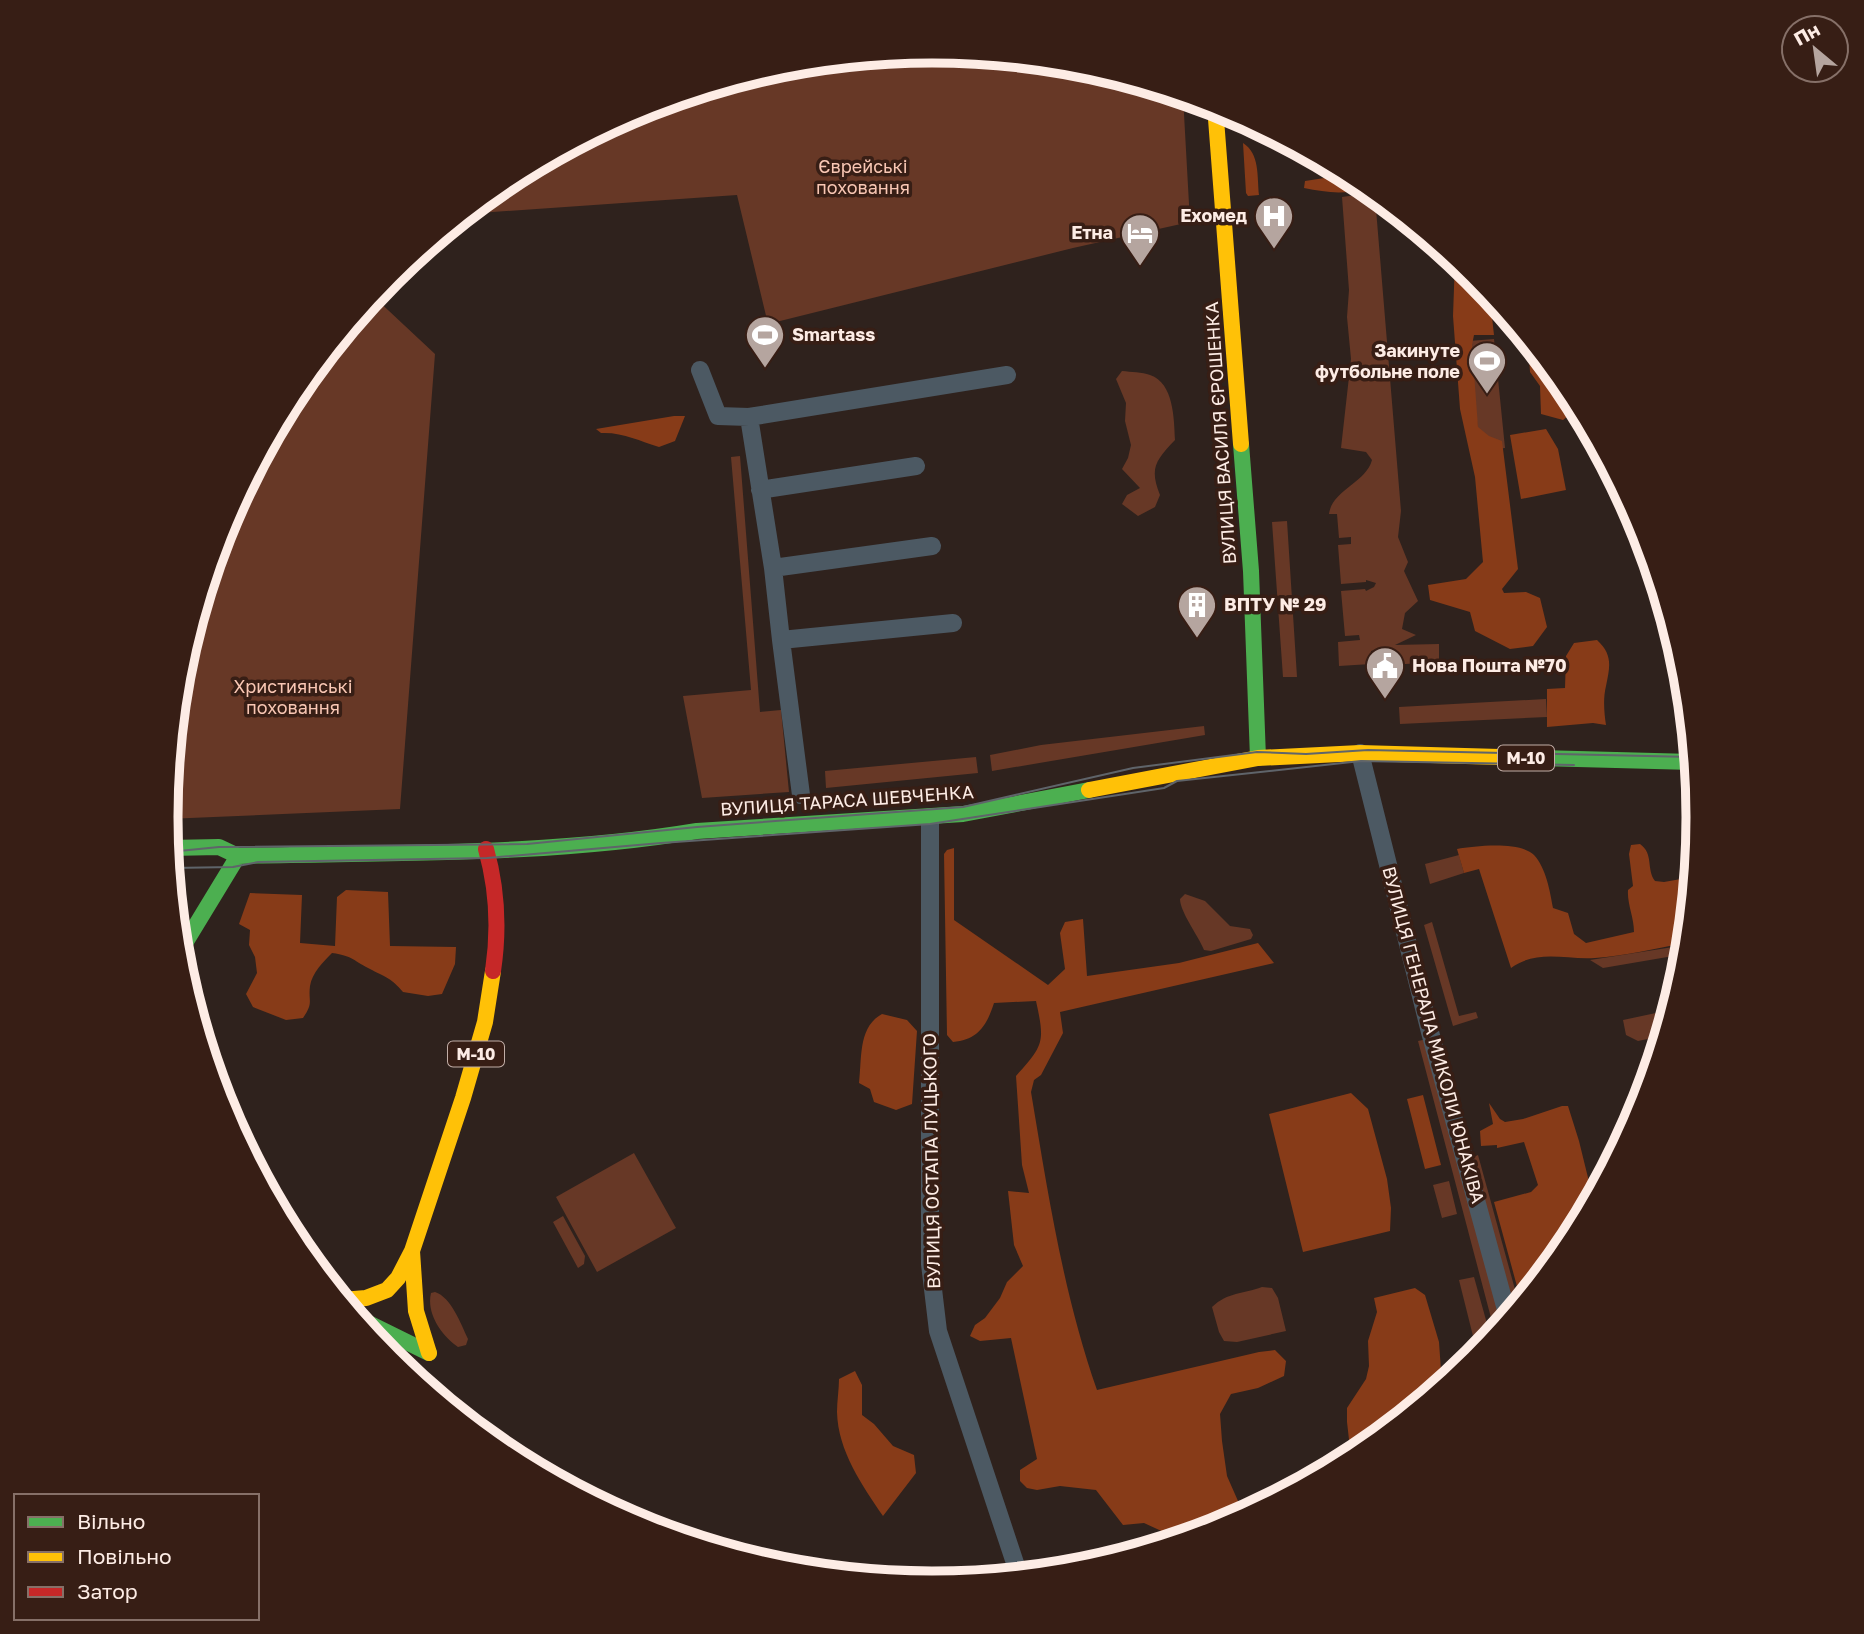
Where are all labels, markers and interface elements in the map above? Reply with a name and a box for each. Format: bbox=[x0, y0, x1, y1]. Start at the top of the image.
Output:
north arrow bbox=[1780, 14, 1850, 84]
text: Пн bbox=[1790, 17, 1823, 50]
park label: Єврейські поховання bbox=[816, 155, 910, 198]
hospital icon: Ехомед bbox=[1253, 195, 1295, 250]
place label: Ехомед bbox=[1180, 204, 1247, 226]
hotel icon: Етна bbox=[1119, 212, 1161, 267]
place label: Етна bbox=[1071, 221, 1113, 243]
street label: ВУЛИЦЯ ВАСИЛЯ ЄРОШЕНКА bbox=[1200, 301, 1240, 565]
sports icon: Smartass bbox=[744, 314, 786, 369]
place label: Smartass bbox=[792, 323, 875, 345]
place label: Закинуте футбольне поле bbox=[1315, 339, 1460, 382]
sports icon: Закинуте футбольне поле bbox=[1466, 340, 1508, 395]
building icon: ВПТУ № 29 bbox=[1176, 584, 1218, 639]
place label: ВПТУ № 29 bbox=[1224, 593, 1326, 615]
public building icon: Нова Пошта №70 bbox=[1364, 645, 1406, 700]
place label: Нова Пошта №70 bbox=[1412, 654, 1567, 676]
park label: Християнські поховання bbox=[233, 675, 353, 718]
road number: М-10 bbox=[1498, 746, 1554, 771]
street label: ВУЛИЦЯ ТАРАСА ШЕВЧЕНКА bbox=[719, 780, 974, 820]
street label: ВУЛИЦЯ ГЕНЕРАЛА МИКОЛИ ЮНАКІВА bbox=[1378, 864, 1490, 1206]
street label: ВУЛИЦЯ ОСТАПА ЛУЦЬКОГО bbox=[918, 1033, 944, 1289]
road number: М-10 bbox=[448, 1042, 504, 1066]
legend bbox=[14, 1494, 259, 1620]
text: Вільно bbox=[77, 1508, 145, 1534]
text: Повільно bbox=[77, 1543, 172, 1569]
text: Затор bbox=[77, 1578, 138, 1604]

